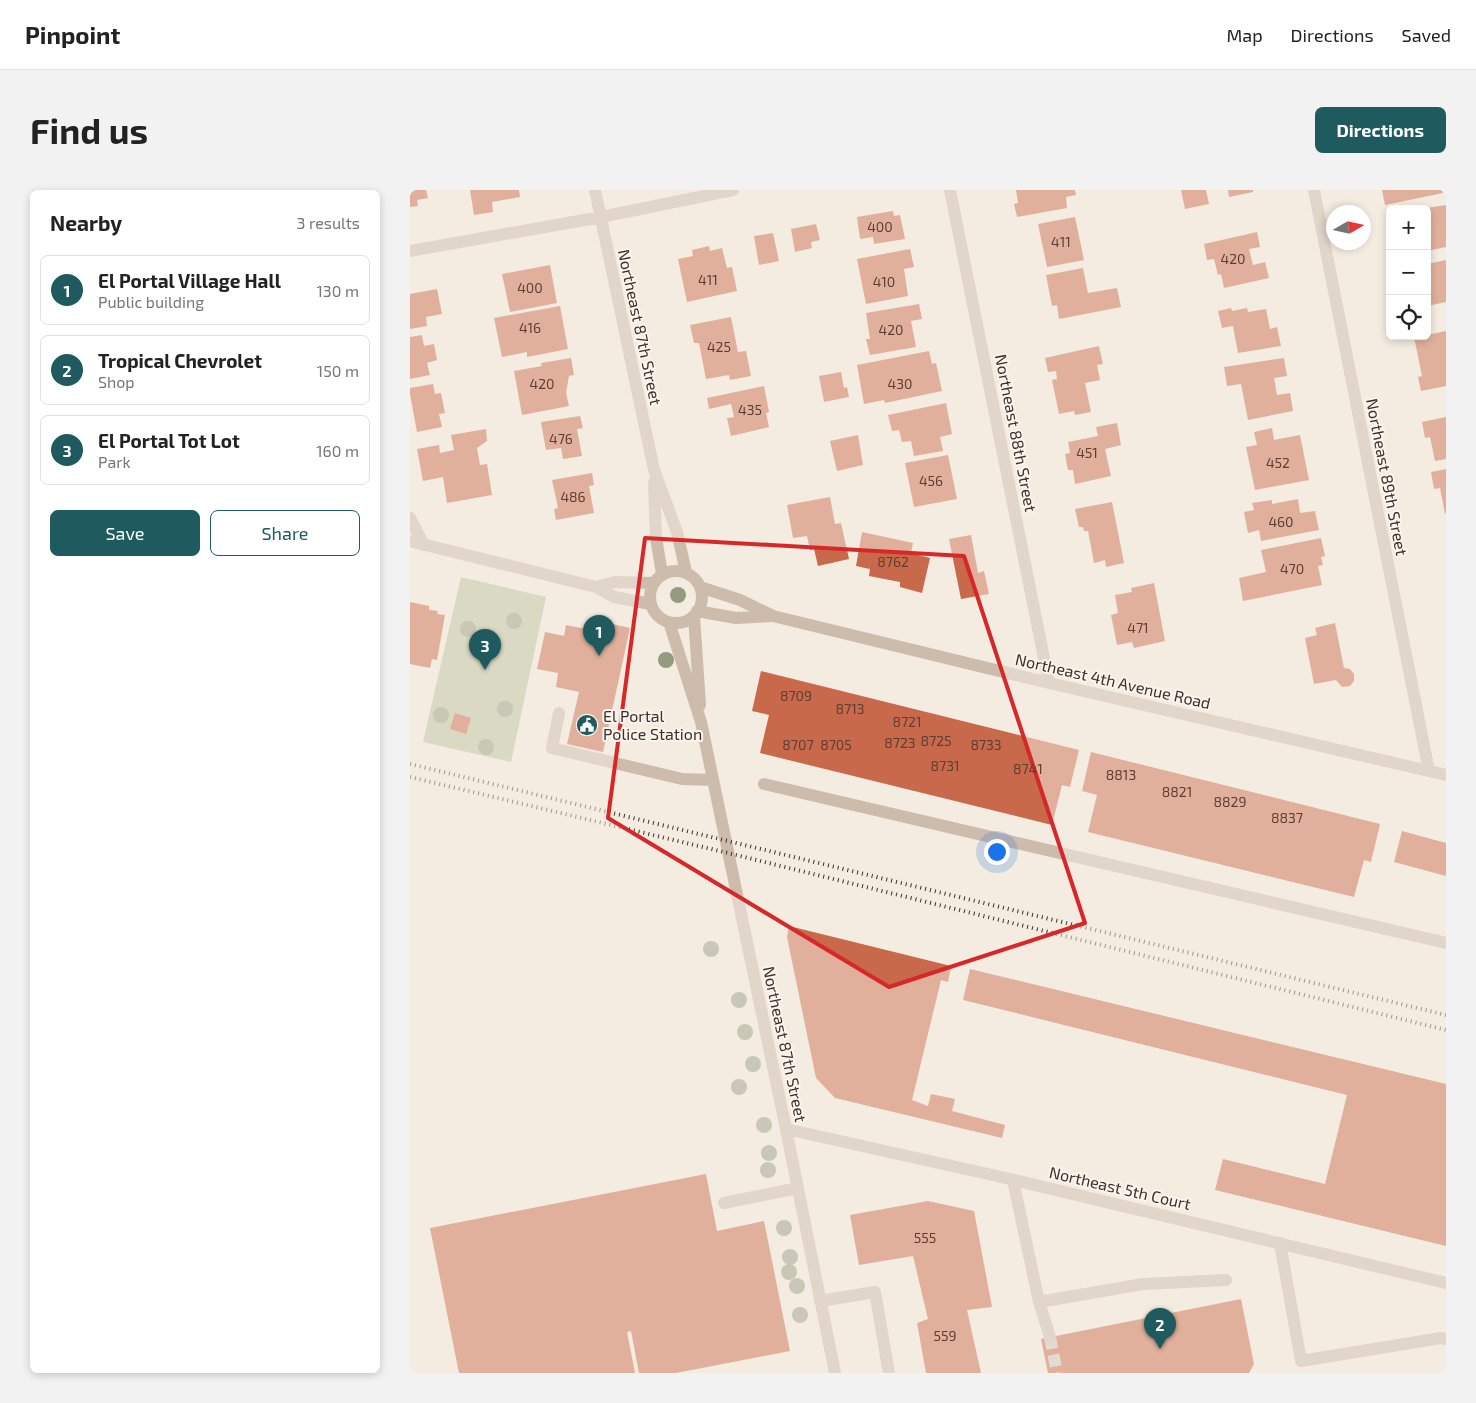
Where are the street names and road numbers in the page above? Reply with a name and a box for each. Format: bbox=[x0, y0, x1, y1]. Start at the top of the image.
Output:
street label: Northeast 87th Street bbox=[615, 247, 666, 406]
street label: Northeast 88th Street bbox=[992, 352, 1041, 513]
street label: Northeast 89th Street bbox=[1363, 397, 1412, 557]
street label: Northeast 4th Avenue Road bbox=[1014, 649, 1213, 712]
street label: Northeast 87th Street bbox=[760, 964, 811, 1123]
street label: Northeast 5th Court bbox=[1047, 1162, 1193, 1213]

